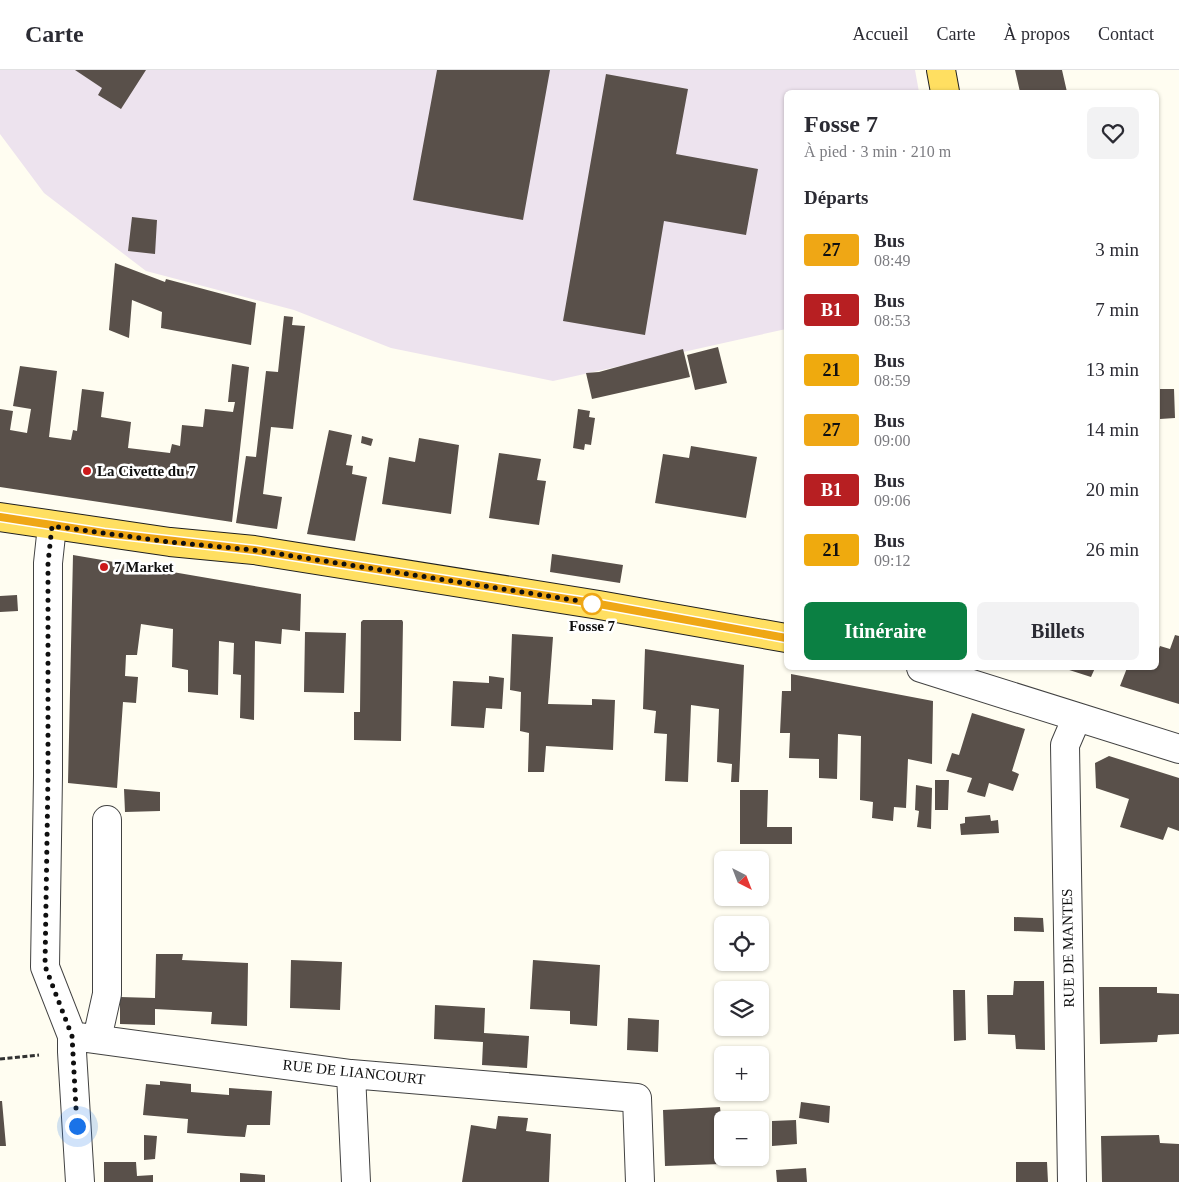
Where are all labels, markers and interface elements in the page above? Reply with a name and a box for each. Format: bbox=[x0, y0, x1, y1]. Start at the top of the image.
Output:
text: Carte bbox=[25, 21, 84, 47]
text: Accueil bbox=[853, 24, 909, 44]
text: Carte bbox=[937, 24, 976, 44]
text: À propos bbox=[1004, 24, 1070, 44]
text: Contact bbox=[1098, 24, 1154, 44]
button: heart bbox=[1087, 107, 1139, 159]
text: Fosse 7 bbox=[804, 111, 878, 137]
text: À pied · 3 min · 210 m bbox=[804, 143, 951, 160]
text: Départs bbox=[804, 187, 868, 208]
text: Bus bbox=[874, 230, 905, 251]
text: 3 min bbox=[1095, 239, 1139, 260]
text: 27 bbox=[823, 240, 841, 260]
text: 08:49 bbox=[874, 252, 910, 269]
text: Bus bbox=[874, 290, 905, 311]
text: 7 min bbox=[1095, 299, 1139, 320]
text: B1 bbox=[821, 300, 842, 320]
text: 08:53 bbox=[874, 312, 910, 329]
text: Bus bbox=[874, 350, 905, 371]
text: 13 min bbox=[1086, 359, 1139, 380]
text: 21 bbox=[823, 360, 841, 380]
text: 08:59 bbox=[874, 372, 910, 389]
text: Bus bbox=[874, 410, 905, 431]
text: 14 min bbox=[1086, 419, 1139, 440]
text: 27 bbox=[823, 420, 841, 440]
text: 09:00 bbox=[874, 432, 910, 449]
place label: La Civette du 7 bbox=[97, 463, 196, 479]
marker: La Civette du 7 bbox=[81, 465, 93, 477]
text: Bus bbox=[874, 470, 905, 491]
text: 20 min bbox=[1086, 479, 1139, 500]
text: B1 bbox=[821, 480, 842, 500]
text: 09:06 bbox=[874, 492, 910, 509]
text: Bus bbox=[874, 530, 905, 551]
text: 26 min bbox=[1086, 539, 1139, 560]
text: 21 bbox=[823, 540, 841, 560]
text: 09:12 bbox=[874, 552, 910, 569]
place label: 7 Market bbox=[114, 559, 174, 575]
marker: 7 Market bbox=[98, 561, 110, 573]
marker: Fosse 7 bbox=[581, 593, 603, 615]
button: Itinéraire bbox=[804, 602, 967, 660]
button: Billets bbox=[977, 602, 1139, 660]
place label: Fosse 7 bbox=[569, 618, 616, 634]
north arrow bbox=[714, 851, 769, 906]
map controls bbox=[714, 851, 769, 1166]
street label: RUE DE MANTES bbox=[1059, 888, 1077, 1008]
button: locate bbox=[714, 916, 769, 971]
button: layers bbox=[714, 981, 769, 1036]
button: + bbox=[714, 1046, 769, 1101]
street label: RUE DE LIANCOURT bbox=[282, 1057, 426, 1087]
button: − bbox=[714, 1111, 769, 1166]
your location bbox=[65, 1114, 90, 1139]

